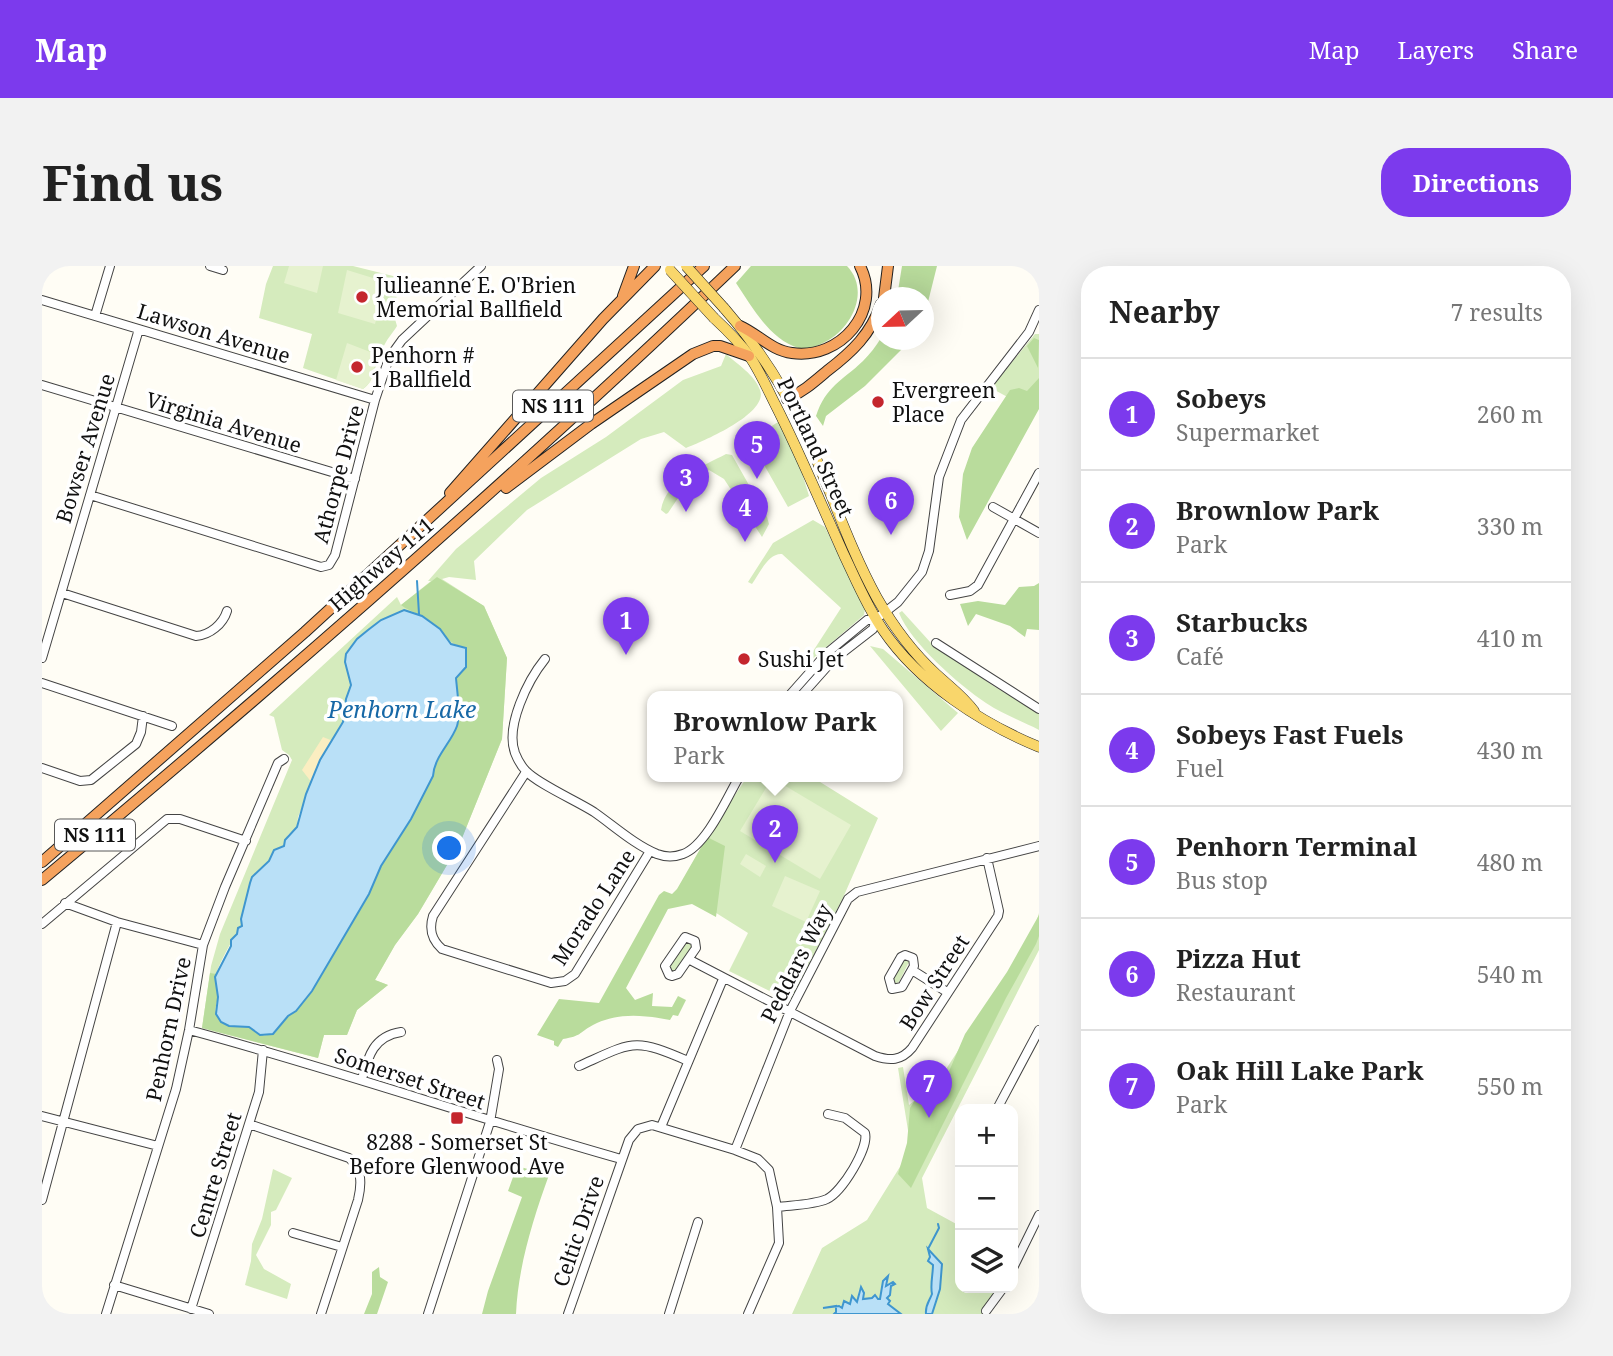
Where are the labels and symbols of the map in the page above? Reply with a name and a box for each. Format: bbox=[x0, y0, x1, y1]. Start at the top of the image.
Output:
place label: Julieanne E. O'Brien Memorial Ballfield bbox=[375, 271, 576, 323]
north arrow bbox=[871, 287, 934, 350]
marker: Julieanne E. O'Brien Memorial Ballfield bbox=[354, 289, 370, 305]
street label: Lawson Avenue bbox=[134, 296, 294, 370]
place label: Penhorn # 1 Ballfield bbox=[371, 341, 475, 393]
marker: Penhorn # 1 Ballfield bbox=[349, 359, 365, 375]
street label: Bowser Avenue bbox=[49, 370, 121, 526]
street label: Portland Street bbox=[771, 373, 861, 521]
place label: Evergreen Place bbox=[892, 376, 996, 428]
street label: Virginia Avenue bbox=[143, 385, 305, 459]
road number: NS 111 bbox=[513, 390, 593, 422]
marker: Evergreen Place bbox=[870, 394, 886, 410]
street label: Athorpe Drive bbox=[306, 402, 370, 546]
pin: 5 bbox=[734, 421, 780, 479]
pin: 3 bbox=[663, 454, 709, 512]
pin: 6 bbox=[868, 477, 914, 535]
pin: 4 bbox=[722, 484, 768, 542]
street label: Highway 111 bbox=[323, 511, 439, 617]
pin: 1 bbox=[603, 597, 649, 655]
place label: Sushi Jet bbox=[758, 645, 844, 673]
marker: Sushi Jet bbox=[736, 651, 752, 667]
water label: Penhorn Lake bbox=[327, 693, 476, 725]
pin: 2 bbox=[752, 805, 798, 863]
road number: NS 111 bbox=[55, 820, 135, 850]
your location bbox=[432, 831, 466, 865]
street label: Morado Lane bbox=[545, 843, 641, 971]
street label: Peddars Way bbox=[754, 899, 838, 1027]
street label: Bow Street bbox=[893, 929, 975, 1035]
street label: Penhorn Drive bbox=[139, 954, 197, 1104]
street label: Somerset Street bbox=[331, 1040, 489, 1116]
pin: 7 bbox=[906, 1060, 952, 1118]
street label: Centre Street bbox=[183, 1109, 247, 1241]
marker: 8288 - Somerset St Before Glenwood Ave bbox=[449, 1110, 465, 1126]
place label: 8288 - Somerset St Before Glenwood Ave bbox=[349, 1128, 565, 1180]
street label: Celtic Drive bbox=[546, 1172, 610, 1290]

